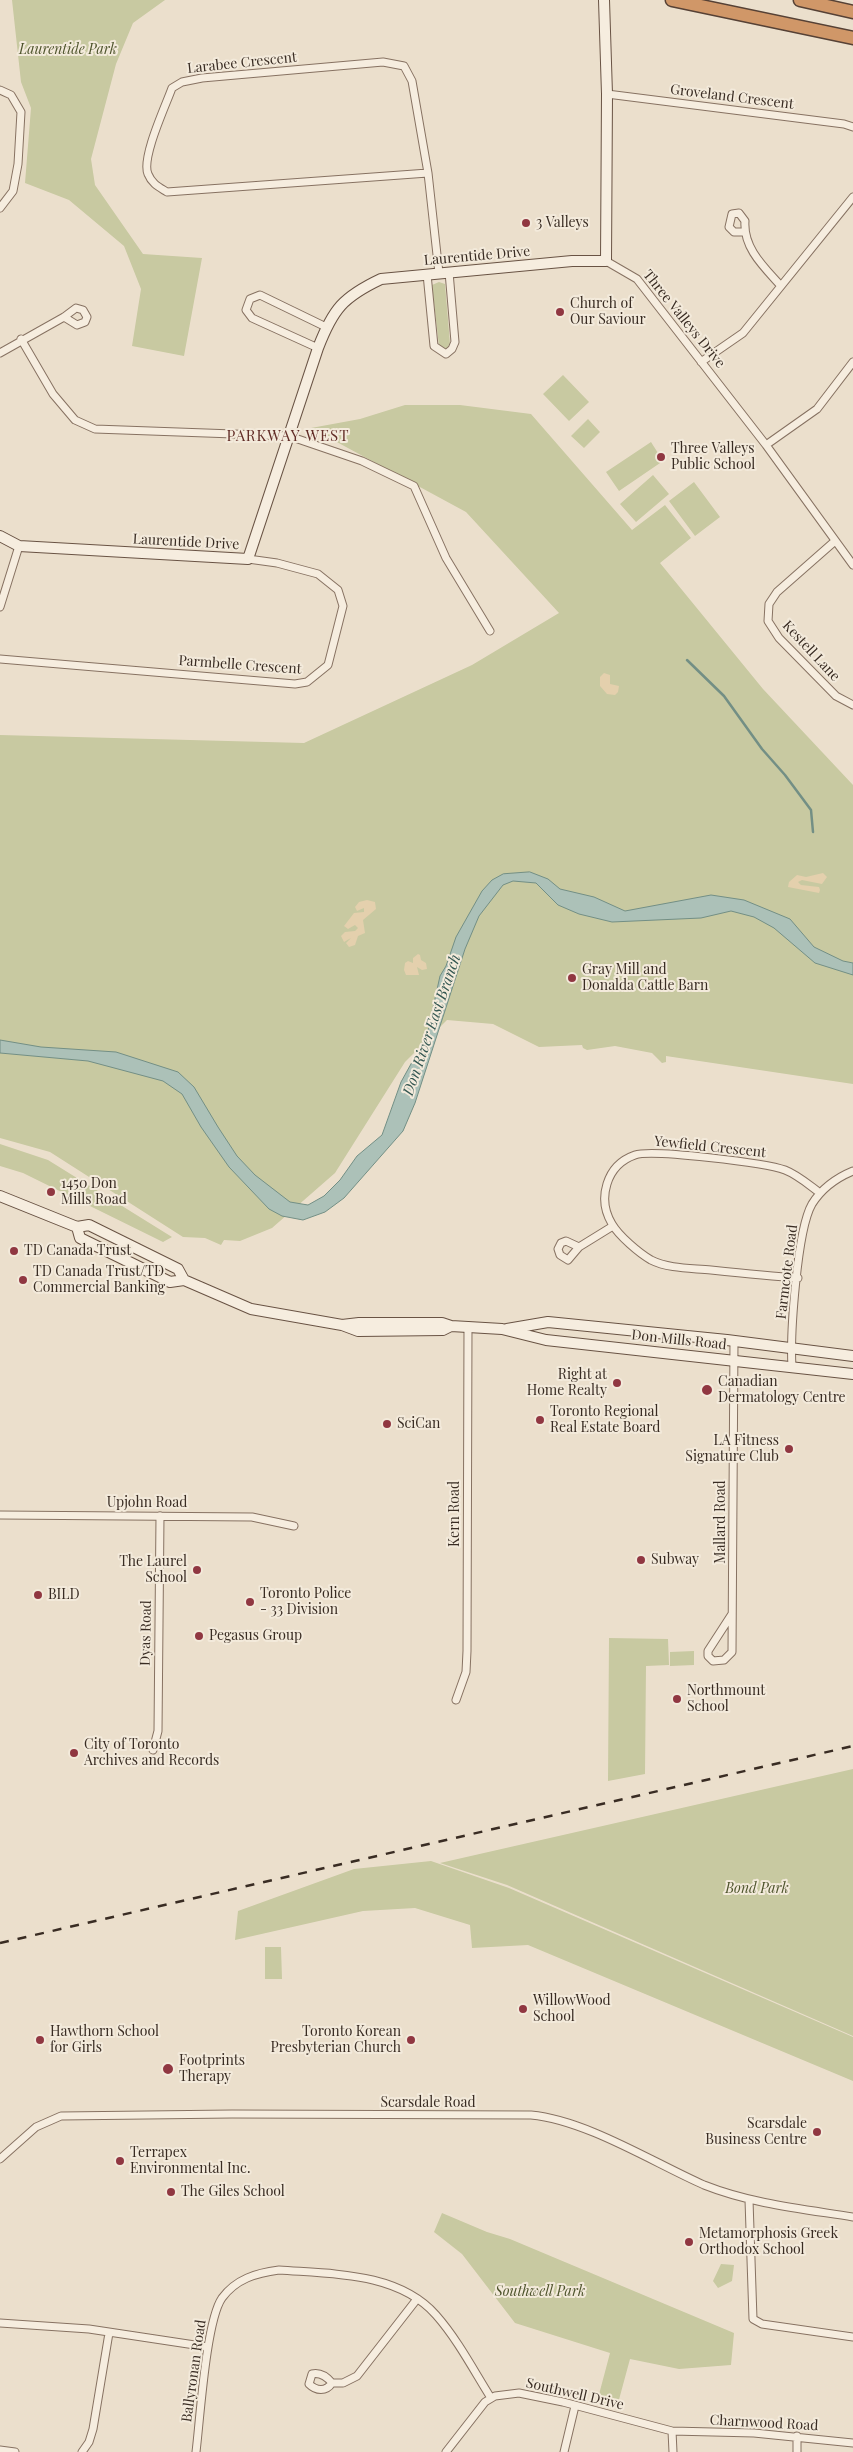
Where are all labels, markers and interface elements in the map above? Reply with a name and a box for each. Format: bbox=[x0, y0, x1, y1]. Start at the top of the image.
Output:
park label: Laurentide Park bbox=[19, 42, 117, 58]
street label: Larabee Crescent bbox=[186, 49, 298, 77]
street label: Groveland Crescent bbox=[669, 81, 795, 113]
place label: 3 Valleys bbox=[536, 215, 589, 231]
marker: 3 Valleys bbox=[520, 217, 532, 229]
street label: Laurentide Drive bbox=[423, 243, 531, 269]
street label: Three Valleys Drive bbox=[639, 267, 729, 371]
place label: Church of Our Saviour bbox=[570, 296, 646, 328]
marker: Church of Our Saviour bbox=[554, 306, 566, 318]
district label: PARKWAY WEST bbox=[225, 427, 351, 445]
place label: Three Valleys Public School bbox=[671, 441, 755, 474]
marker: Three Valleys Public School bbox=[655, 451, 667, 463]
street label: Laurentide Drive bbox=[132, 531, 240, 553]
street label: Kestell Lane bbox=[779, 617, 843, 685]
street label: Parmbelle Crescent bbox=[178, 652, 302, 678]
water label: Don River East Branch bbox=[399, 952, 465, 1098]
place label: Gray Mill and Donalda Cattle Barn bbox=[582, 962, 708, 994]
marker: Gray Mill and Donalda Cattle Barn bbox=[566, 972, 578, 984]
street label: Yewfield Crescent bbox=[653, 1133, 767, 1161]
place label: 1450 Don Mills Road bbox=[61, 1176, 127, 1208]
marker: 1450 Don Mills Road bbox=[45, 1186, 57, 1198]
street label: Farmcote Road bbox=[773, 1224, 801, 1320]
place label: TD Canada Trust bbox=[24, 1243, 131, 1259]
marker: TD Canada Trust bbox=[8, 1245, 20, 1257]
place label: TD Canada Trust/TD Commercial Banking bbox=[33, 1264, 165, 1296]
marker: TD Canada Trust/TD Commercial Banking bbox=[17, 1274, 29, 1286]
street label: Don Mills Road bbox=[631, 1327, 727, 1353]
place label: Right at Home Realty bbox=[527, 1367, 607, 1400]
place label: Canadian Dermatology Centre bbox=[718, 1374, 846, 1406]
marker: Right at Home Realty bbox=[611, 1377, 623, 1389]
marker: Canadian Dermatology Centre bbox=[700, 1383, 714, 1397]
place label: Toronto Regional Real Estate Board bbox=[550, 1404, 660, 1436]
marker: Toronto Regional Real Estate Board bbox=[534, 1414, 546, 1426]
place label: SciCan bbox=[397, 1416, 440, 1432]
marker: SciCan bbox=[381, 1418, 393, 1430]
place label: LA Fitness Signature Club bbox=[685, 1433, 779, 1465]
marker: LA Fitness Signature Club bbox=[783, 1443, 795, 1455]
street label: Mallard Road bbox=[713, 1480, 729, 1564]
street label: Kern Road bbox=[447, 1481, 463, 1547]
street label: Upjohn Road bbox=[107, 1495, 187, 1511]
place label: Subway bbox=[651, 1552, 699, 1568]
place label: The Laurel School bbox=[119, 1554, 187, 1586]
marker: Subway bbox=[635, 1554, 647, 1566]
marker: The Laurel School bbox=[191, 1564, 203, 1576]
place label: Toronto Police - 33 Division bbox=[260, 1586, 351, 1618]
place label: BILD bbox=[48, 1587, 80, 1603]
marker: BILD bbox=[32, 1589, 44, 1601]
marker: Toronto Police - 33 Division bbox=[244, 1596, 256, 1608]
street label: Dyas Road bbox=[137, 1600, 155, 1666]
place label: Pegasus Group bbox=[209, 1628, 302, 1644]
marker: Pegasus Group bbox=[193, 1630, 205, 1642]
place label: Northmount School bbox=[687, 1683, 765, 1715]
marker: Northmount School bbox=[671, 1693, 683, 1705]
place label: City of Toronto Archives and Records bbox=[84, 1737, 219, 1770]
marker: City of Toronto Archives and Records bbox=[68, 1747, 80, 1759]
park label: Bond Park bbox=[725, 1881, 789, 1897]
place label: WillowWood School bbox=[533, 1993, 611, 2025]
marker: WillowWood School bbox=[517, 2003, 529, 2015]
place label: Hawthorn School for Girls bbox=[50, 2024, 159, 2056]
place label: Toronto Korean Presbyterian Church bbox=[271, 2024, 401, 2056]
marker: Hawthorn School for Girls bbox=[34, 2034, 46, 2046]
marker: Toronto Korean Presbyterian Church bbox=[405, 2034, 417, 2046]
place label: Footprints Therapy bbox=[179, 2053, 245, 2086]
marker: Footprints Therapy bbox=[161, 2062, 175, 2076]
street label: Scarsdale Road bbox=[380, 2095, 476, 2111]
place label: Scarsdale Business Centre bbox=[705, 2116, 807, 2148]
marker: Scarsdale Business Centre bbox=[811, 2126, 823, 2138]
place label: Terrapex Environmental Inc. bbox=[130, 2145, 250, 2178]
marker: Terrapex Environmental Inc. bbox=[114, 2155, 126, 2167]
place label: The Giles School bbox=[181, 2184, 285, 2200]
marker: The Giles School bbox=[165, 2186, 177, 2198]
place label: Metamorphosis Greek Orthodox School bbox=[699, 2226, 838, 2258]
marker: Metamorphosis Greek Orthodox School bbox=[683, 2236, 695, 2248]
park label: Southwell Park bbox=[495, 2284, 585, 2300]
street label: Ballyronan Road bbox=[178, 2319, 210, 2423]
street label: Southwell Drive bbox=[524, 2375, 626, 2413]
street label: Charnwood Road bbox=[709, 2412, 819, 2434]

